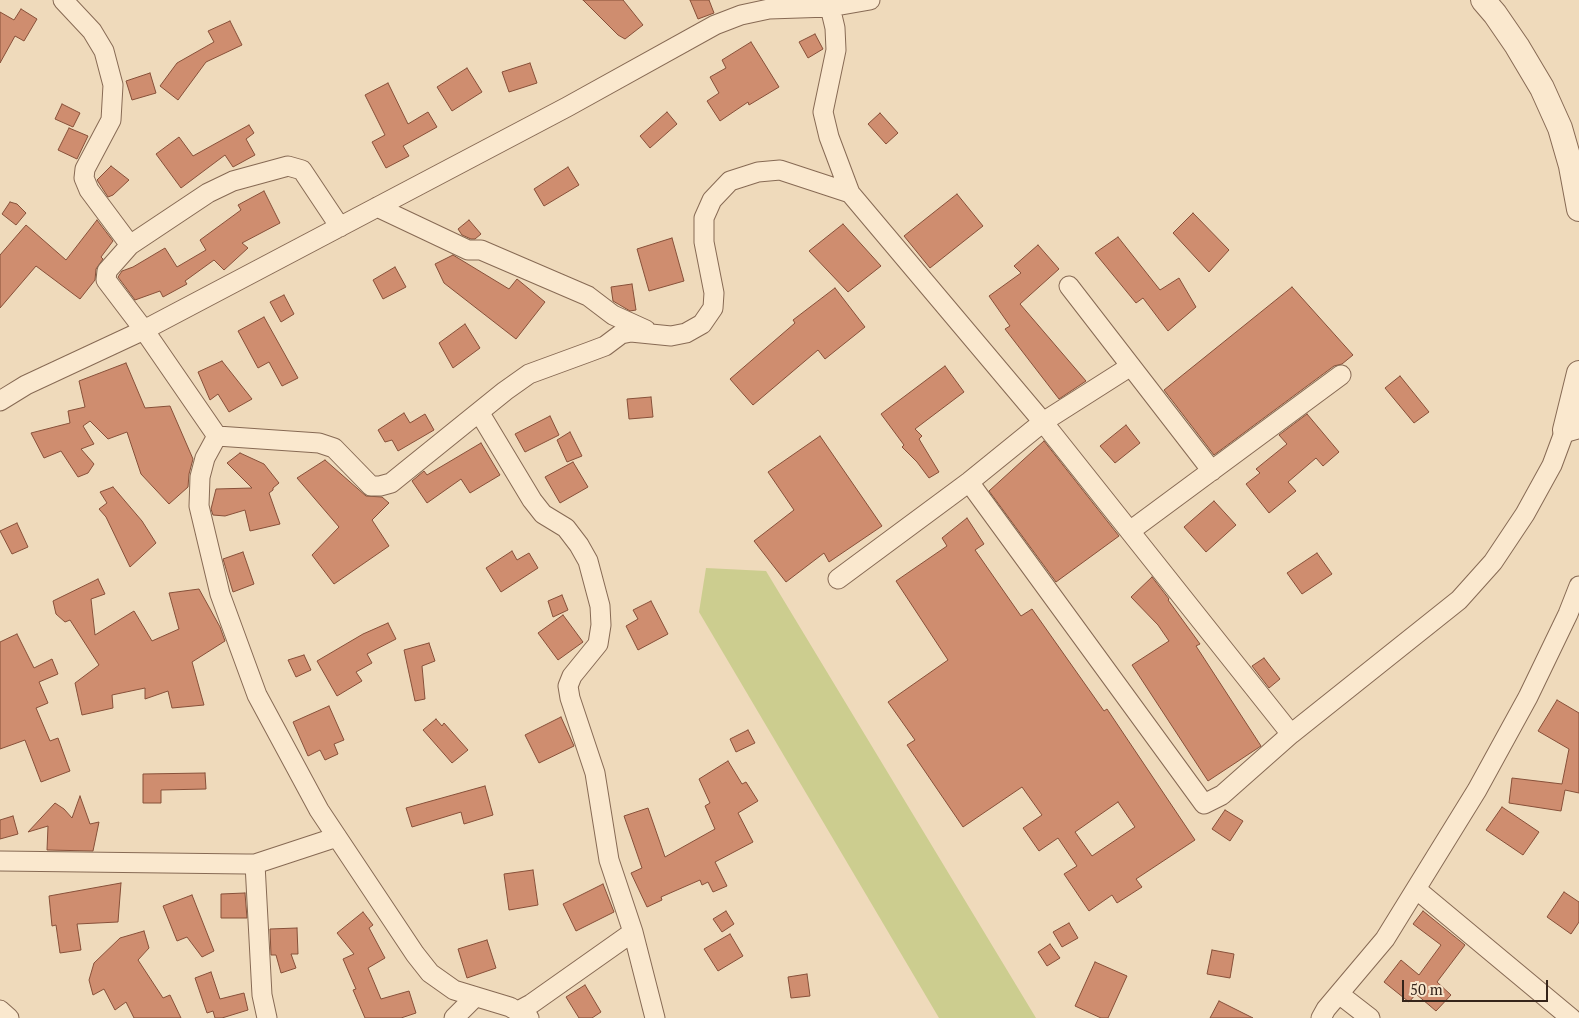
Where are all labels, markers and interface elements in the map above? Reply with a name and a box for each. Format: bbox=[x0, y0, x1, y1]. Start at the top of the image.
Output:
scale bar bbox=[1404, 970, 1550, 1002]
text: 50 m bbox=[1410, 979, 1443, 999]

